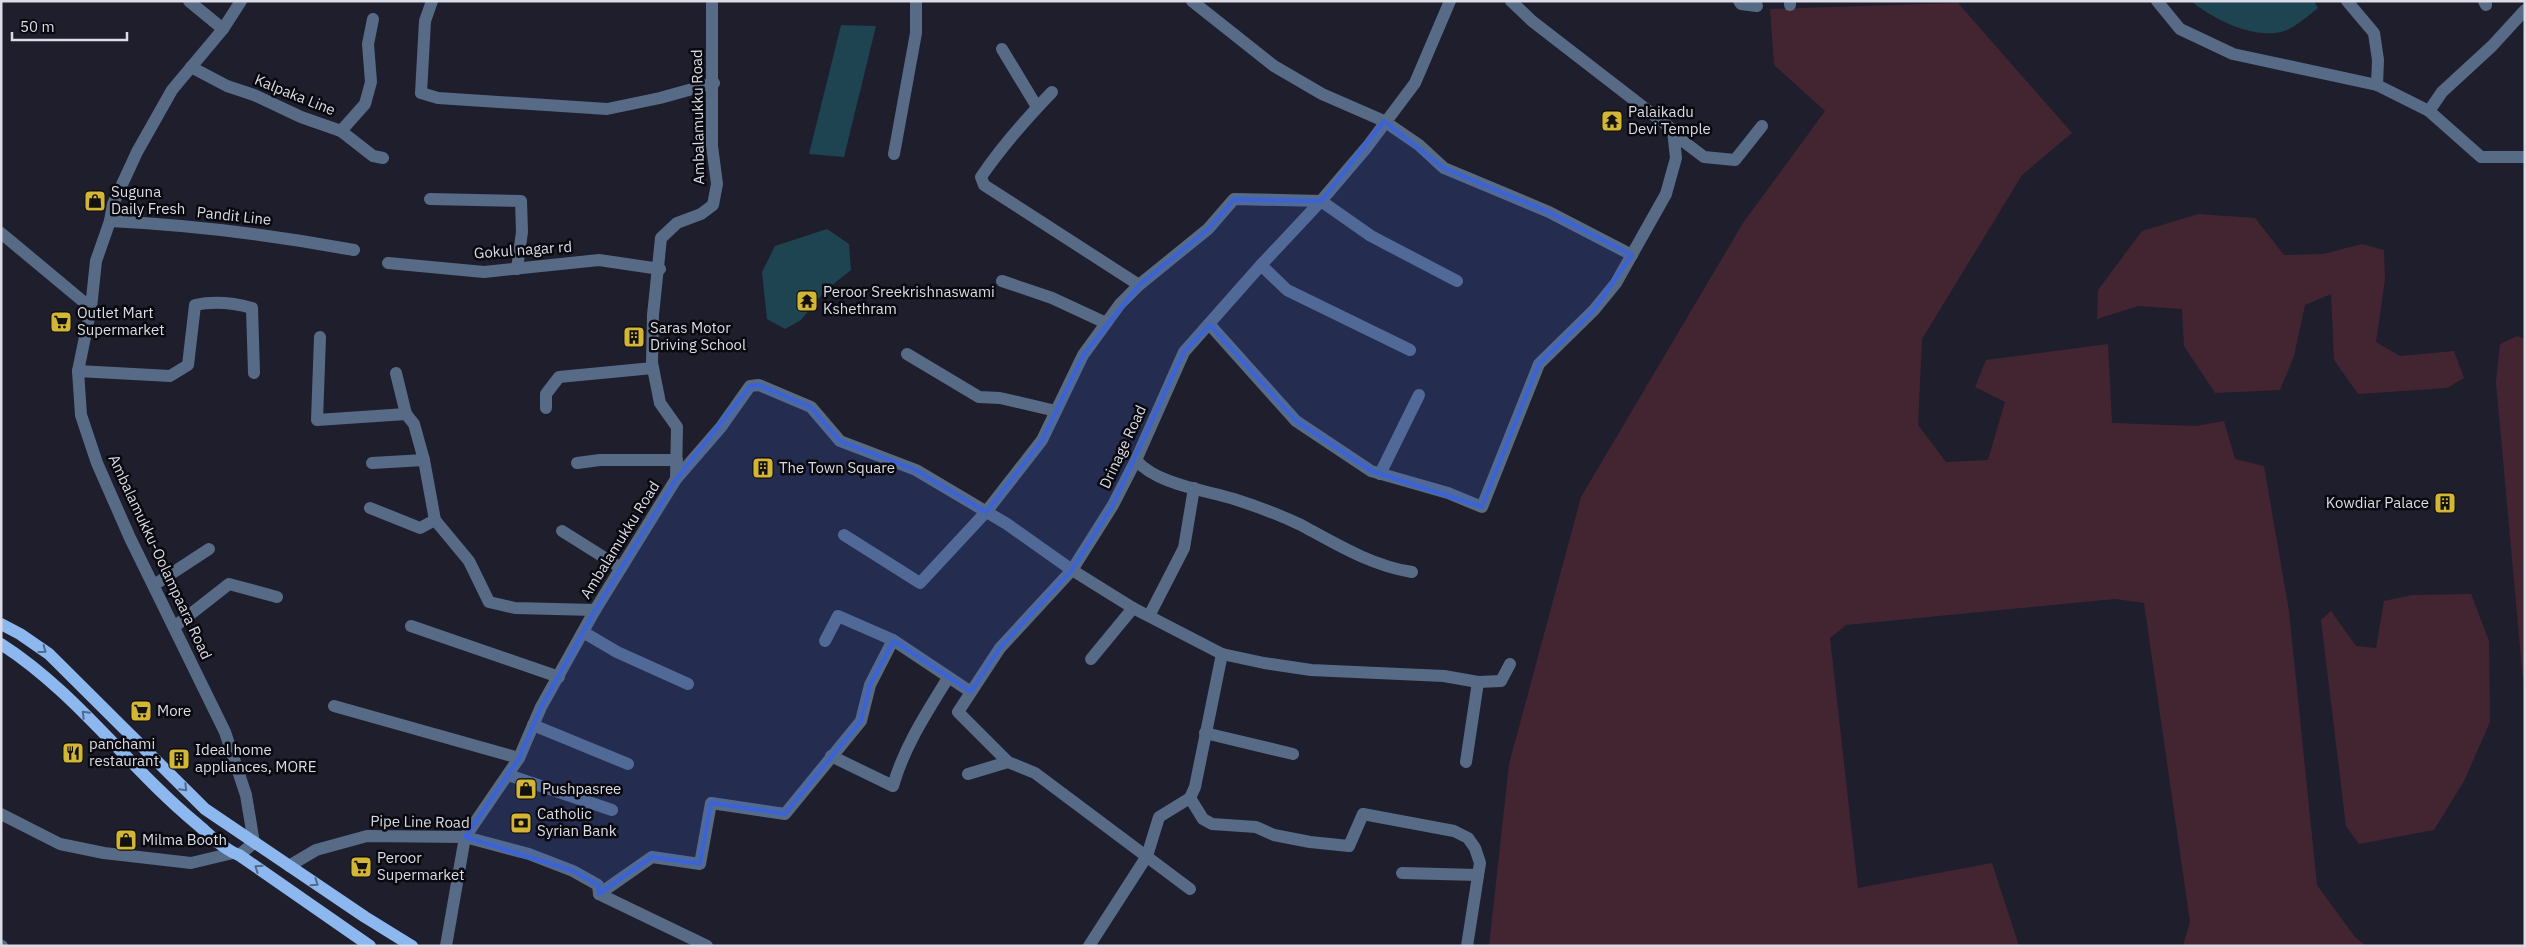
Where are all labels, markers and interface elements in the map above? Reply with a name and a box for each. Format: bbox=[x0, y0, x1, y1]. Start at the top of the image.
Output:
scale bar bbox=[12, 10, 128, 42]
text: 50 m bbox=[20, 17, 55, 36]
street label: Ambalamukku Road bbox=[687, 49, 708, 185]
street label: Kalpaka Line bbox=[252, 70, 338, 119]
place label: Palaikadu Devi Temple bbox=[1628, 102, 1711, 138]
temple icon: Palaikadu Devi Temple bbox=[1600, 109, 1624, 133]
place label: Suguna Daily Fresh bbox=[111, 182, 185, 218]
shop icon: Suguna Daily Fresh bbox=[83, 189, 107, 213]
street label: Pandit Line bbox=[196, 202, 272, 229]
street label: Gokul nagar rd bbox=[473, 237, 573, 262]
place label: Peroor Sreekrishnaswami Kshethram bbox=[823, 282, 995, 318]
temple icon: Peroor Sreekrishnaswami Kshethram bbox=[795, 289, 819, 313]
place label: Outlet Mart Supermarket bbox=[77, 303, 164, 339]
supermarket icon: Outlet Mart Supermarket bbox=[49, 310, 73, 334]
place label: Saras Motor Driving School bbox=[650, 318, 746, 354]
building icon: Saras Motor Driving School bbox=[622, 325, 646, 349]
street label: Drinage Road bbox=[1095, 402, 1150, 492]
street label: Ambalamukku-Oolampaara Road bbox=[105, 451, 216, 662]
building icon: The Town Square bbox=[751, 456, 775, 480]
place label: The Town Square bbox=[779, 458, 895, 477]
street label: Ambalamukku Road bbox=[576, 477, 663, 602]
building icon: Kowdiar Palace bbox=[2433, 491, 2457, 515]
place label: Kowdiar Palace bbox=[2326, 493, 2429, 512]
one-way arrow bbox=[37, 644, 47, 653]
supermarket icon: More bbox=[129, 699, 153, 723]
place label: More bbox=[157, 701, 191, 720]
one-way arrow bbox=[81, 711, 90, 720]
place label: panchami restaurant bbox=[89, 734, 159, 770]
place label: Ideal home appliances, MORE bbox=[195, 740, 316, 776]
restaurant icon: panchami restaurant bbox=[61, 741, 85, 765]
building icon: Ideal home appliances, MORE bbox=[167, 747, 191, 771]
shop icon: Pushpasree bbox=[514, 777, 538, 801]
place label: Pushpasree bbox=[542, 779, 621, 798]
one-way arrow bbox=[178, 782, 187, 791]
place label: Catholic Syrian Bank bbox=[537, 804, 617, 840]
street label: Pipe Line Road bbox=[370, 811, 470, 832]
bank icon: Catholic Syrian Bank bbox=[509, 811, 533, 835]
shop icon: Milma Booth bbox=[114, 828, 138, 852]
place label: Milma Booth bbox=[142, 830, 227, 849]
place label: Peroor Supermarket bbox=[377, 848, 464, 884]
supermarket icon: Peroor Supermarket bbox=[349, 855, 373, 879]
one-way arrow bbox=[254, 865, 264, 874]
one-way arrow bbox=[309, 877, 319, 886]

